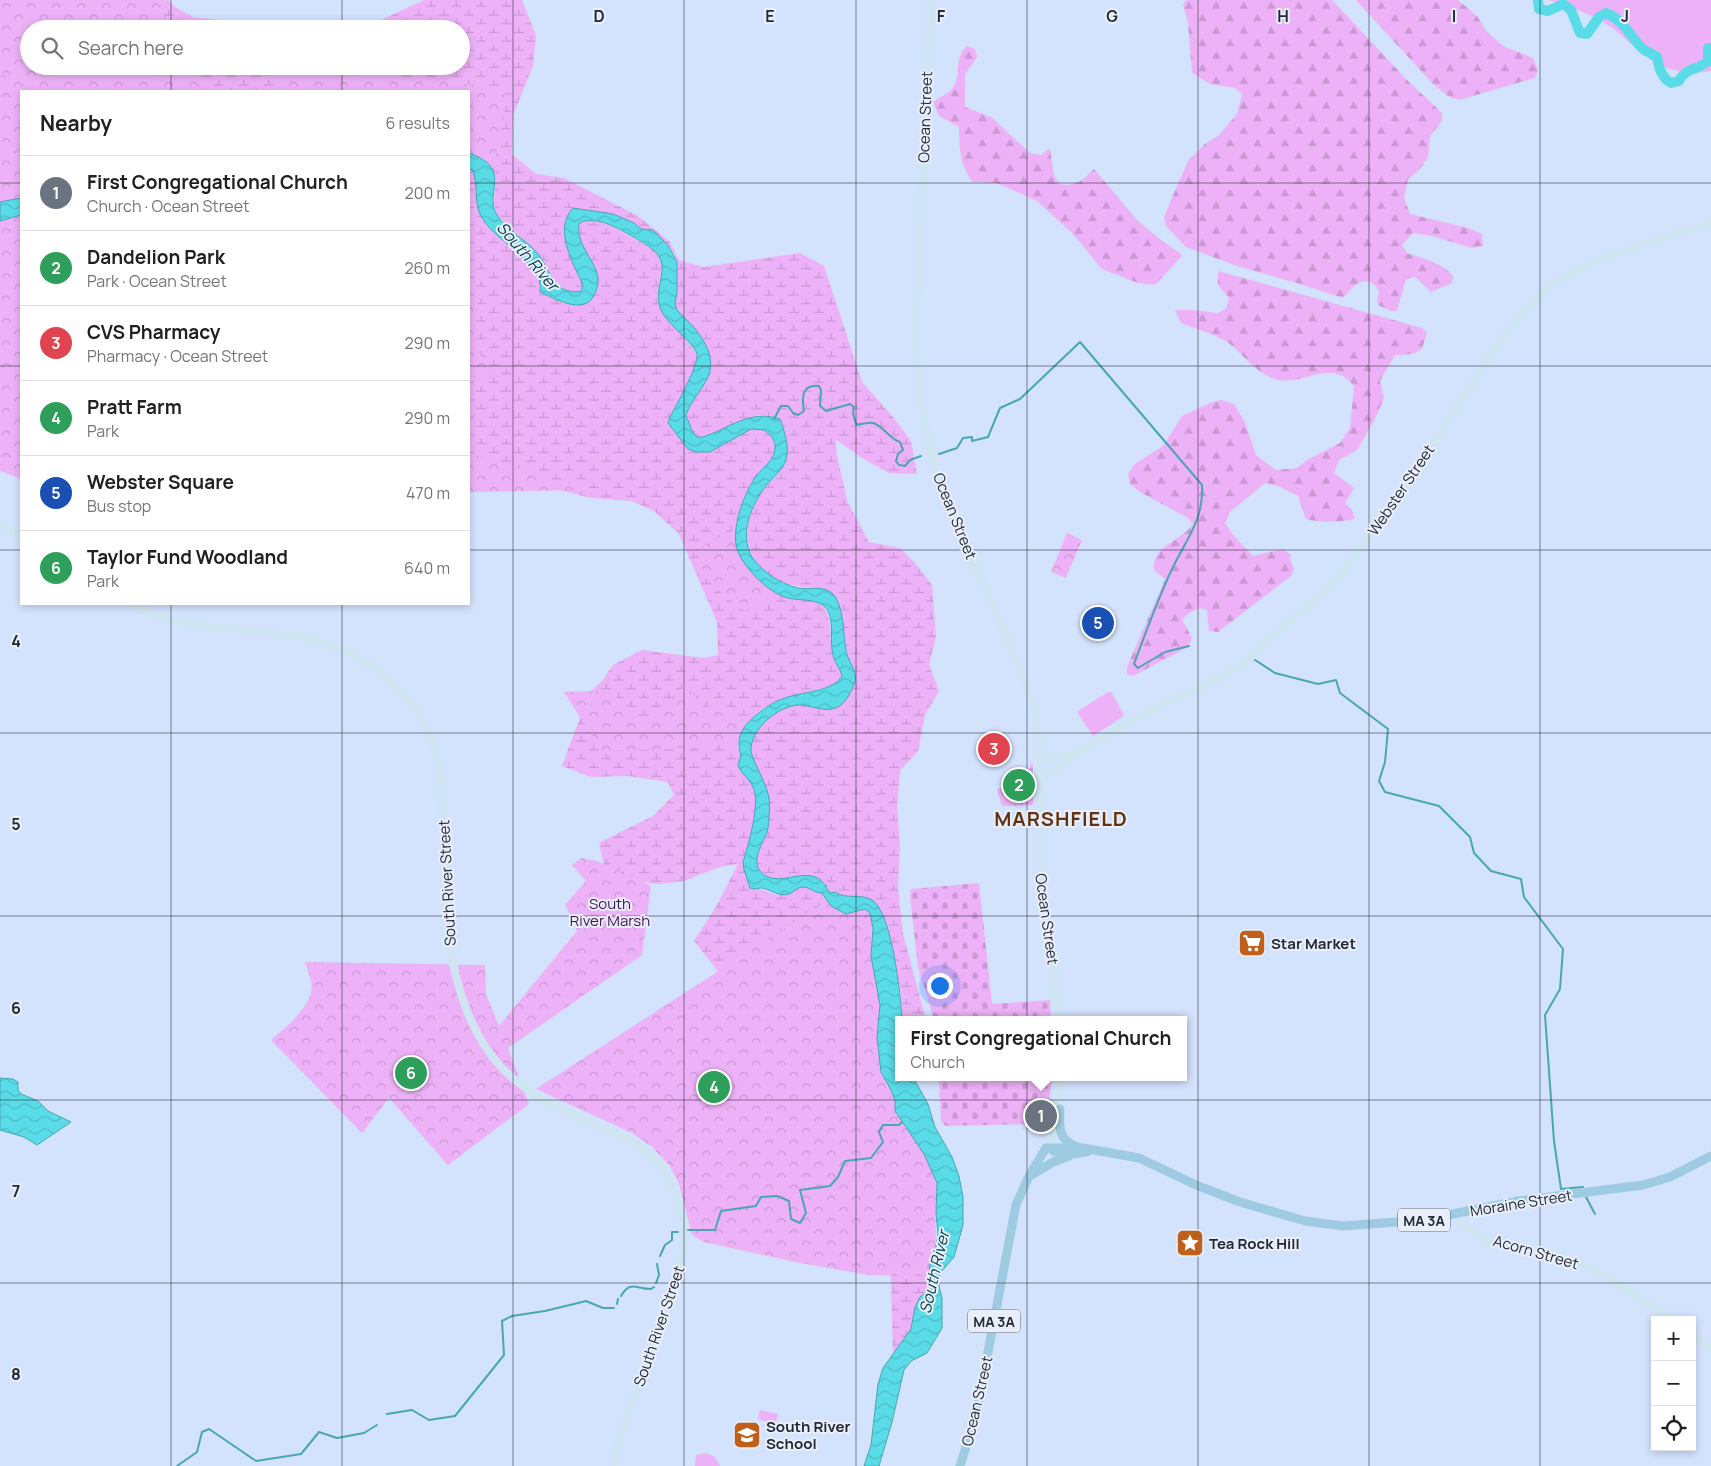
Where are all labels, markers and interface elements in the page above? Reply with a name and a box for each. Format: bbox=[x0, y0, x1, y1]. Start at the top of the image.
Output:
text: D bbox=[593, 5, 605, 27]
text: E bbox=[765, 5, 775, 27]
text: F bbox=[937, 5, 946, 27]
text: G bbox=[1106, 5, 1118, 27]
text: H bbox=[1277, 5, 1289, 27]
text: I bbox=[1452, 5, 1456, 27]
text: J bbox=[1621, 5, 1629, 27]
search box bbox=[20, 20, 470, 75]
icon: search bbox=[38, 34, 66, 62]
text: Search here bbox=[78, 35, 184, 61]
street label: Ocean Street bbox=[913, 71, 937, 163]
text: Nearby bbox=[40, 109, 112, 137]
text: 6 results bbox=[385, 112, 450, 134]
text: First Congregational Church bbox=[87, 169, 348, 195]
text: 1 bbox=[52, 182, 60, 204]
text: 200 m bbox=[405, 182, 450, 204]
text: Church · Ocean Street bbox=[87, 195, 249, 217]
water label: South River bbox=[492, 217, 566, 297]
text: Dandelion Park bbox=[87, 244, 225, 270]
text: 2 bbox=[51, 257, 61, 279]
text: 260 m bbox=[404, 257, 450, 279]
text: Park · Ocean Street bbox=[87, 270, 227, 292]
text: CVS Pharmacy bbox=[87, 319, 221, 345]
text: 3 bbox=[51, 332, 61, 354]
text: 290 m bbox=[404, 332, 450, 354]
text: Pharmacy · Ocean Street bbox=[87, 345, 268, 367]
text: Pratt Farm bbox=[87, 394, 182, 420]
text: 4 bbox=[51, 407, 61, 429]
text: 290 m bbox=[404, 407, 450, 429]
text: Park bbox=[87, 420, 119, 442]
street label: Webster Street bbox=[1363, 440, 1439, 540]
text: Webster Square bbox=[87, 469, 234, 495]
street label: Ocean Street bbox=[928, 469, 982, 563]
text: 5 bbox=[51, 482, 61, 504]
text: 470 m bbox=[406, 482, 450, 504]
text: Bus stop bbox=[87, 495, 151, 517]
text: Taylor Fund Woodland bbox=[87, 544, 288, 570]
text: 6 bbox=[51, 557, 61, 579]
text: 640 m bbox=[404, 557, 450, 579]
text: Park bbox=[87, 570, 119, 592]
pin: 5 bbox=[1082, 604, 1114, 642]
text: 4 bbox=[11, 630, 21, 652]
pin: 3 bbox=[978, 730, 1010, 768]
pin: 2 bbox=[1003, 766, 1035, 804]
district label: MARSHFIELD bbox=[994, 805, 1128, 832]
text: 5 bbox=[11, 813, 21, 835]
street label: South River Street bbox=[433, 819, 461, 947]
street label: Ocean Street bbox=[1030, 872, 1064, 966]
park label: South River Marsh bbox=[570, 893, 650, 931]
supermarket icon: Star Market bbox=[1237, 928, 1267, 958]
place label: Star Market bbox=[1271, 933, 1356, 954]
your location bbox=[927, 973, 953, 999]
text: 6 bbox=[11, 997, 21, 1019]
popup bbox=[895, 1016, 1187, 1081]
text: First Congregational Church bbox=[911, 1025, 1171, 1051]
text: Church bbox=[911, 1051, 965, 1073]
pin: 6 bbox=[395, 1054, 427, 1092]
pin: 4 bbox=[698, 1068, 730, 1106]
pin: 1 bbox=[1025, 1097, 1057, 1135]
text: 7 bbox=[12, 1180, 20, 1202]
street label: Moraine Street bbox=[1468, 1185, 1574, 1221]
road number: MA 3A bbox=[1398, 1208, 1450, 1232]
water label: South River bbox=[914, 1226, 955, 1316]
place icon: Tea Rock Hill bbox=[1175, 1228, 1205, 1258]
street label: Acorn Street bbox=[1491, 1230, 1581, 1274]
place label: Tea Rock Hill bbox=[1209, 1233, 1300, 1254]
street label: South River Street bbox=[628, 1263, 690, 1389]
road number: MA 3A bbox=[968, 1310, 1020, 1332]
map controls bbox=[1651, 1316, 1696, 1451]
button: + bbox=[1651, 1316, 1696, 1361]
street label: Ocean Street bbox=[956, 1354, 998, 1448]
button: − bbox=[1651, 1361, 1696, 1406]
text: 8 bbox=[11, 1363, 21, 1385]
button: locate bbox=[1651, 1406, 1696, 1451]
place label: South River School bbox=[766, 1416, 851, 1454]
school or university icon: South River School bbox=[732, 1420, 762, 1450]

